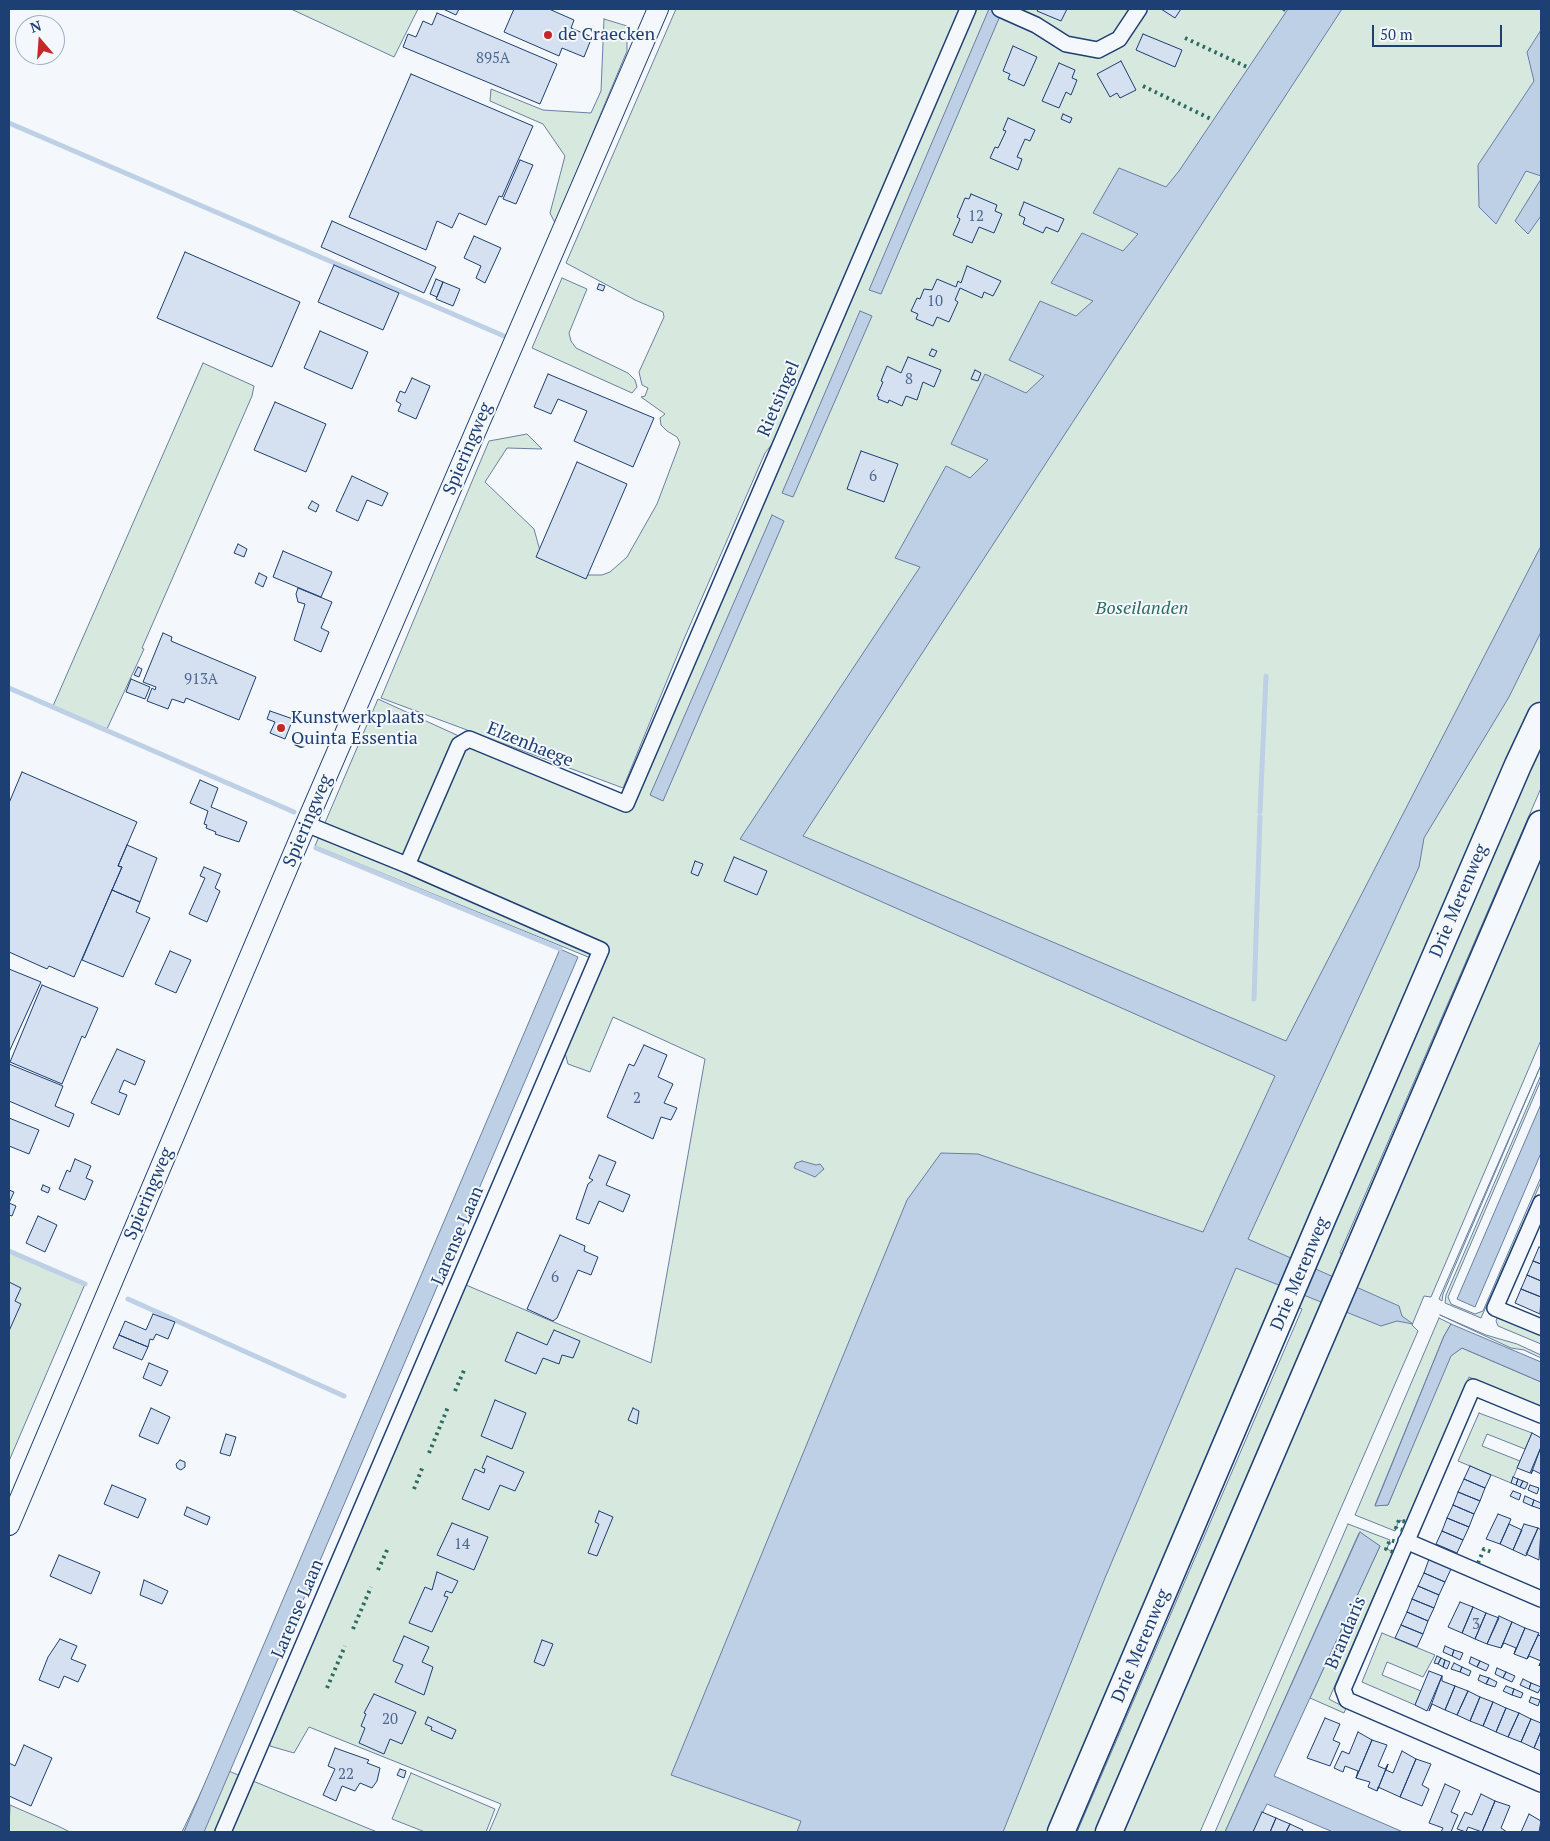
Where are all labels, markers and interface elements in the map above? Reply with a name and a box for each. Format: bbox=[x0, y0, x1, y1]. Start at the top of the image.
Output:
north arrow bbox=[15, 15, 65, 65]
scale bar bbox=[1375, 15, 1505, 47]
text: N bbox=[28, 16, 44, 37]
place label: de Craecken bbox=[558, 24, 655, 46]
text: 50 m bbox=[1380, 24, 1413, 44]
marker: de Craecken bbox=[542, 29, 554, 41]
house number: 895A bbox=[476, 50, 510, 68]
house number: 12 bbox=[968, 208, 984, 226]
house number: 10 bbox=[927, 293, 943, 311]
street label: Rietsingel bbox=[753, 358, 805, 440]
house number: 8 bbox=[905, 371, 913, 389]
street label: Spieringweg bbox=[439, 400, 497, 498]
house number: 6 bbox=[869, 468, 877, 486]
park label: Boseilanden bbox=[1095, 598, 1189, 620]
house number: 913A bbox=[184, 671, 218, 689]
place label: Kunstwerkplaats Quinta Essentia bbox=[291, 707, 425, 750]
street label: Elzenhaege bbox=[484, 718, 576, 772]
marker: Kunstwerkplaats Quinta Essentia bbox=[275, 722, 287, 734]
street label: Spieringweg bbox=[279, 772, 337, 870]
street label: Drie Merenweg bbox=[1425, 841, 1493, 961]
house number: 2 bbox=[633, 1090, 641, 1108]
street label: Spieringweg bbox=[120, 1145, 178, 1243]
street label: Larense Laan bbox=[427, 1183, 489, 1289]
street label: Drie Merenweg bbox=[1266, 1214, 1334, 1334]
house number: 6 bbox=[551, 1269, 559, 1287]
house number: 14 bbox=[454, 1536, 470, 1554]
street label: Larense Laan bbox=[267, 1556, 329, 1662]
street label: Drie Merenweg bbox=[1107, 1586, 1175, 1706]
street label: Brandaris bbox=[1321, 1593, 1371, 1673]
house number: 3 bbox=[1472, 1616, 1480, 1634]
house number: 20 bbox=[382, 1711, 398, 1729]
house number: 22 bbox=[338, 1766, 354, 1784]

